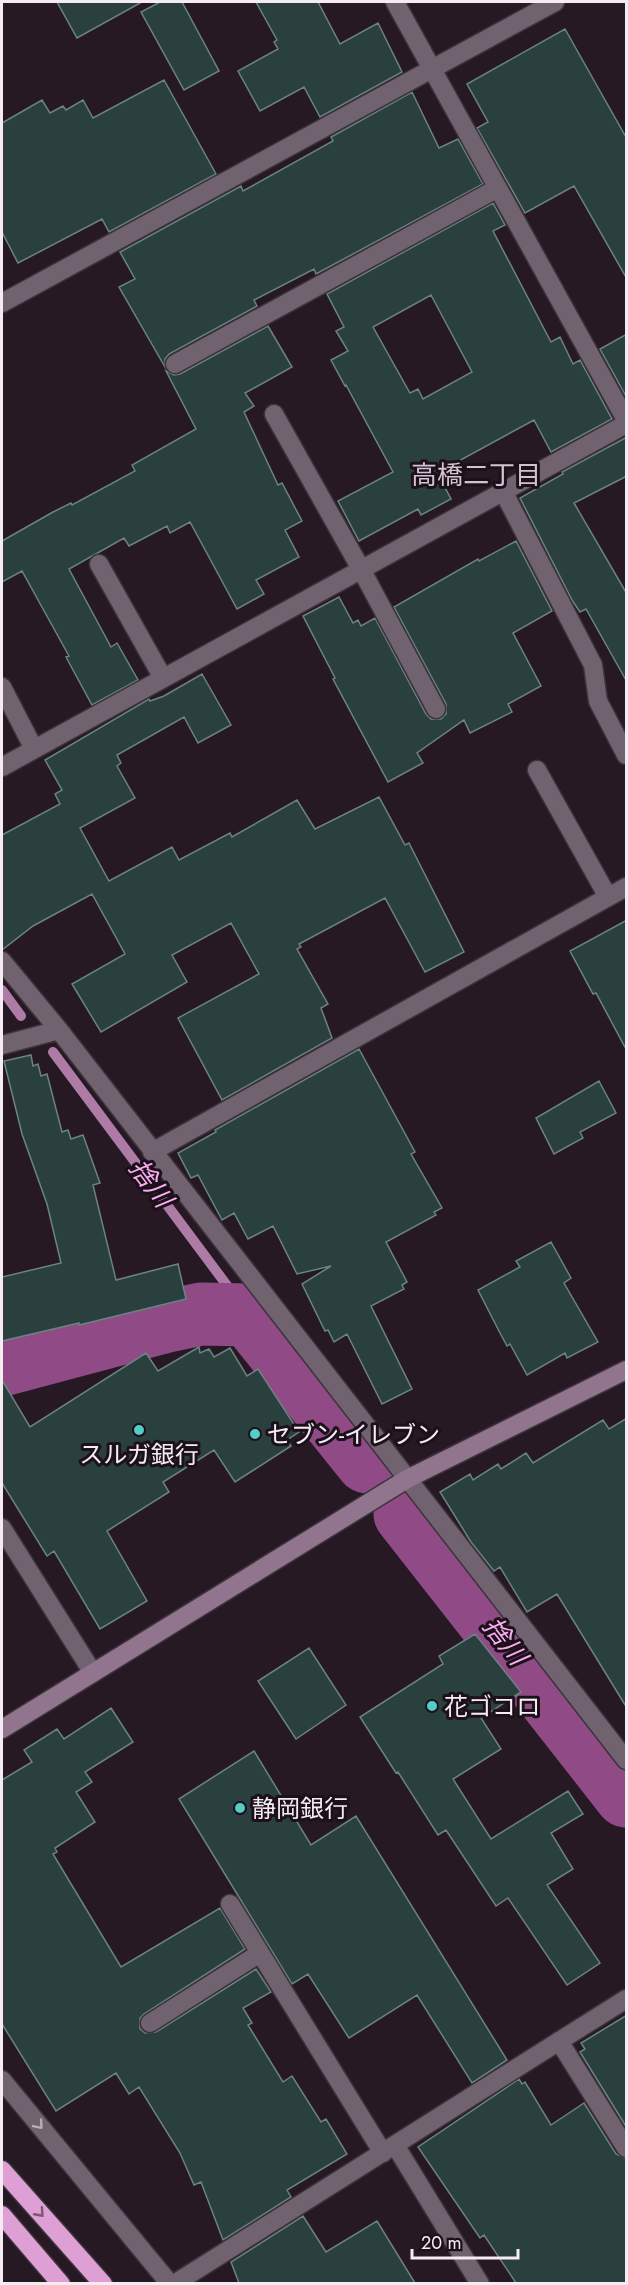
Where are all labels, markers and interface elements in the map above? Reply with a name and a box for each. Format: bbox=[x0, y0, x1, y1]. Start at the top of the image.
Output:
district label: 高橋二丁目 bbox=[411, 456, 541, 494]
water label: 捨川 bbox=[120, 1151, 184, 1218]
place label: セブン-イレブン bbox=[267, 1417, 440, 1452]
marker: スルガ銀行 bbox=[132, 1423, 146, 1437]
marker: セブン-イレブン bbox=[248, 1427, 262, 1441]
place label: スルガ銀行 bbox=[79, 1437, 199, 1472]
water label: 捨川 bbox=[474, 1609, 538, 1676]
place label: 花ゴコロ bbox=[444, 1689, 540, 1724]
marker: 花ゴコロ bbox=[425, 1699, 439, 1713]
place label: 静岡銀行 bbox=[252, 1791, 348, 1826]
marker: 静岡銀行 bbox=[233, 1801, 247, 1815]
one-way arrow bbox=[31, 2118, 42, 2129]
one-way arrow bbox=[33, 2207, 44, 2217]
scale bar bbox=[412, 2222, 518, 2260]
text: 20 m bbox=[421, 2230, 461, 2256]

